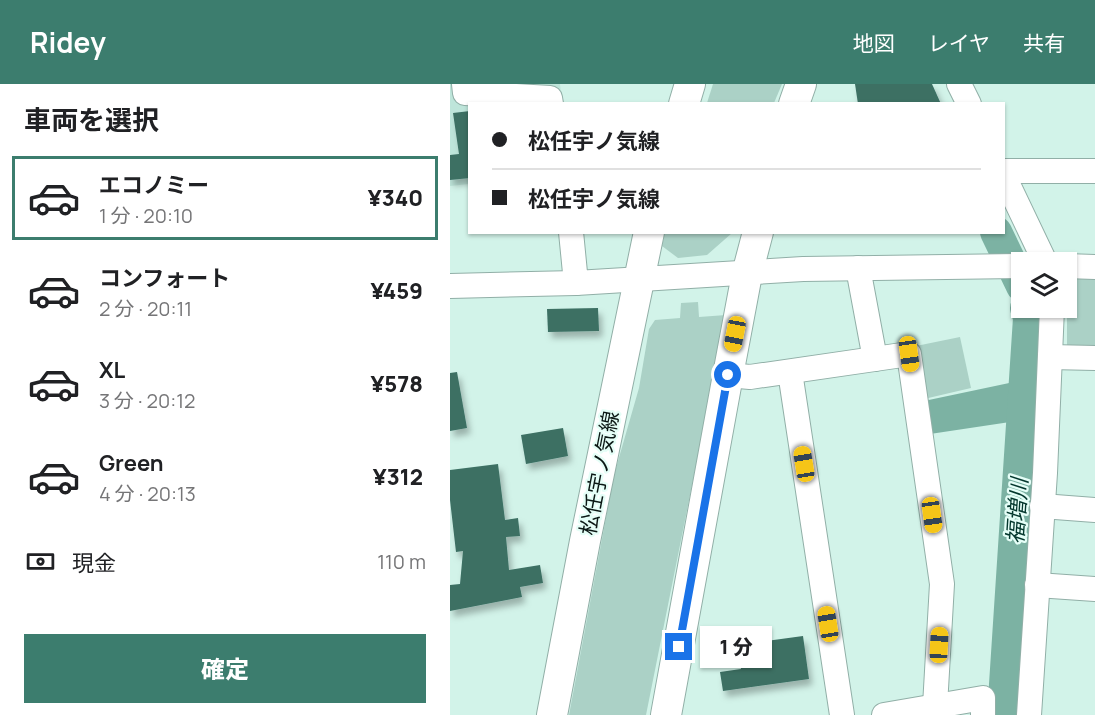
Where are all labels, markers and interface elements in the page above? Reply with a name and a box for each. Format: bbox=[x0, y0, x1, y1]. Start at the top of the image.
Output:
text: Ridey bbox=[30, 23, 106, 61]
text: 地図 bbox=[853, 29, 895, 57]
text: レイヤ bbox=[928, 29, 990, 57]
text: 共有 bbox=[1023, 29, 1065, 57]
text: 車両を選択 bbox=[24, 101, 159, 138]
text: 松任宇ノ気線 bbox=[528, 126, 660, 156]
text: エコノミー bbox=[99, 170, 209, 200]
icon: car bbox=[27, 171, 81, 225]
text: ¥340 bbox=[368, 183, 423, 213]
text: 松任宇ノ気線 bbox=[528, 184, 660, 214]
text: 1 分 · 20:10 bbox=[99, 202, 193, 229]
map controls bbox=[1011, 252, 1077, 318]
button: layers bbox=[1011, 252, 1077, 318]
text: コンフォート bbox=[99, 263, 230, 293]
icon: car bbox=[27, 264, 81, 318]
text: ¥459 bbox=[371, 276, 423, 306]
text: 2 分 · 20:11 bbox=[99, 295, 192, 322]
car bbox=[723, 315, 747, 353]
car bbox=[898, 335, 920, 373]
text: XL bbox=[99, 355, 125, 385]
icon: car bbox=[27, 357, 81, 411]
route start bbox=[714, 361, 741, 388]
text: ¥578 bbox=[371, 369, 423, 399]
text: 3 分 · 20:12 bbox=[99, 387, 195, 414]
street label: 松任宇ノ気線 bbox=[573, 408, 625, 538]
car bbox=[792, 445, 816, 483]
text: Green bbox=[99, 448, 164, 478]
icon: car bbox=[27, 450, 81, 504]
text: ¥312 bbox=[373, 462, 423, 492]
water label: 福増川 bbox=[1000, 475, 1034, 545]
text: 4 分 · 20:13 bbox=[99, 480, 196, 507]
car bbox=[921, 496, 943, 534]
icon: cash bbox=[24, 545, 57, 578]
text: 現金 bbox=[72, 548, 116, 578]
text: 110 m bbox=[377, 548, 426, 575]
car bbox=[816, 605, 840, 643]
callout: 1 分 bbox=[700, 626, 772, 668]
car bbox=[929, 627, 949, 663]
route end bbox=[665, 633, 692, 660]
text: 1 分 bbox=[719, 633, 753, 660]
button: 確定 bbox=[24, 634, 426, 703]

